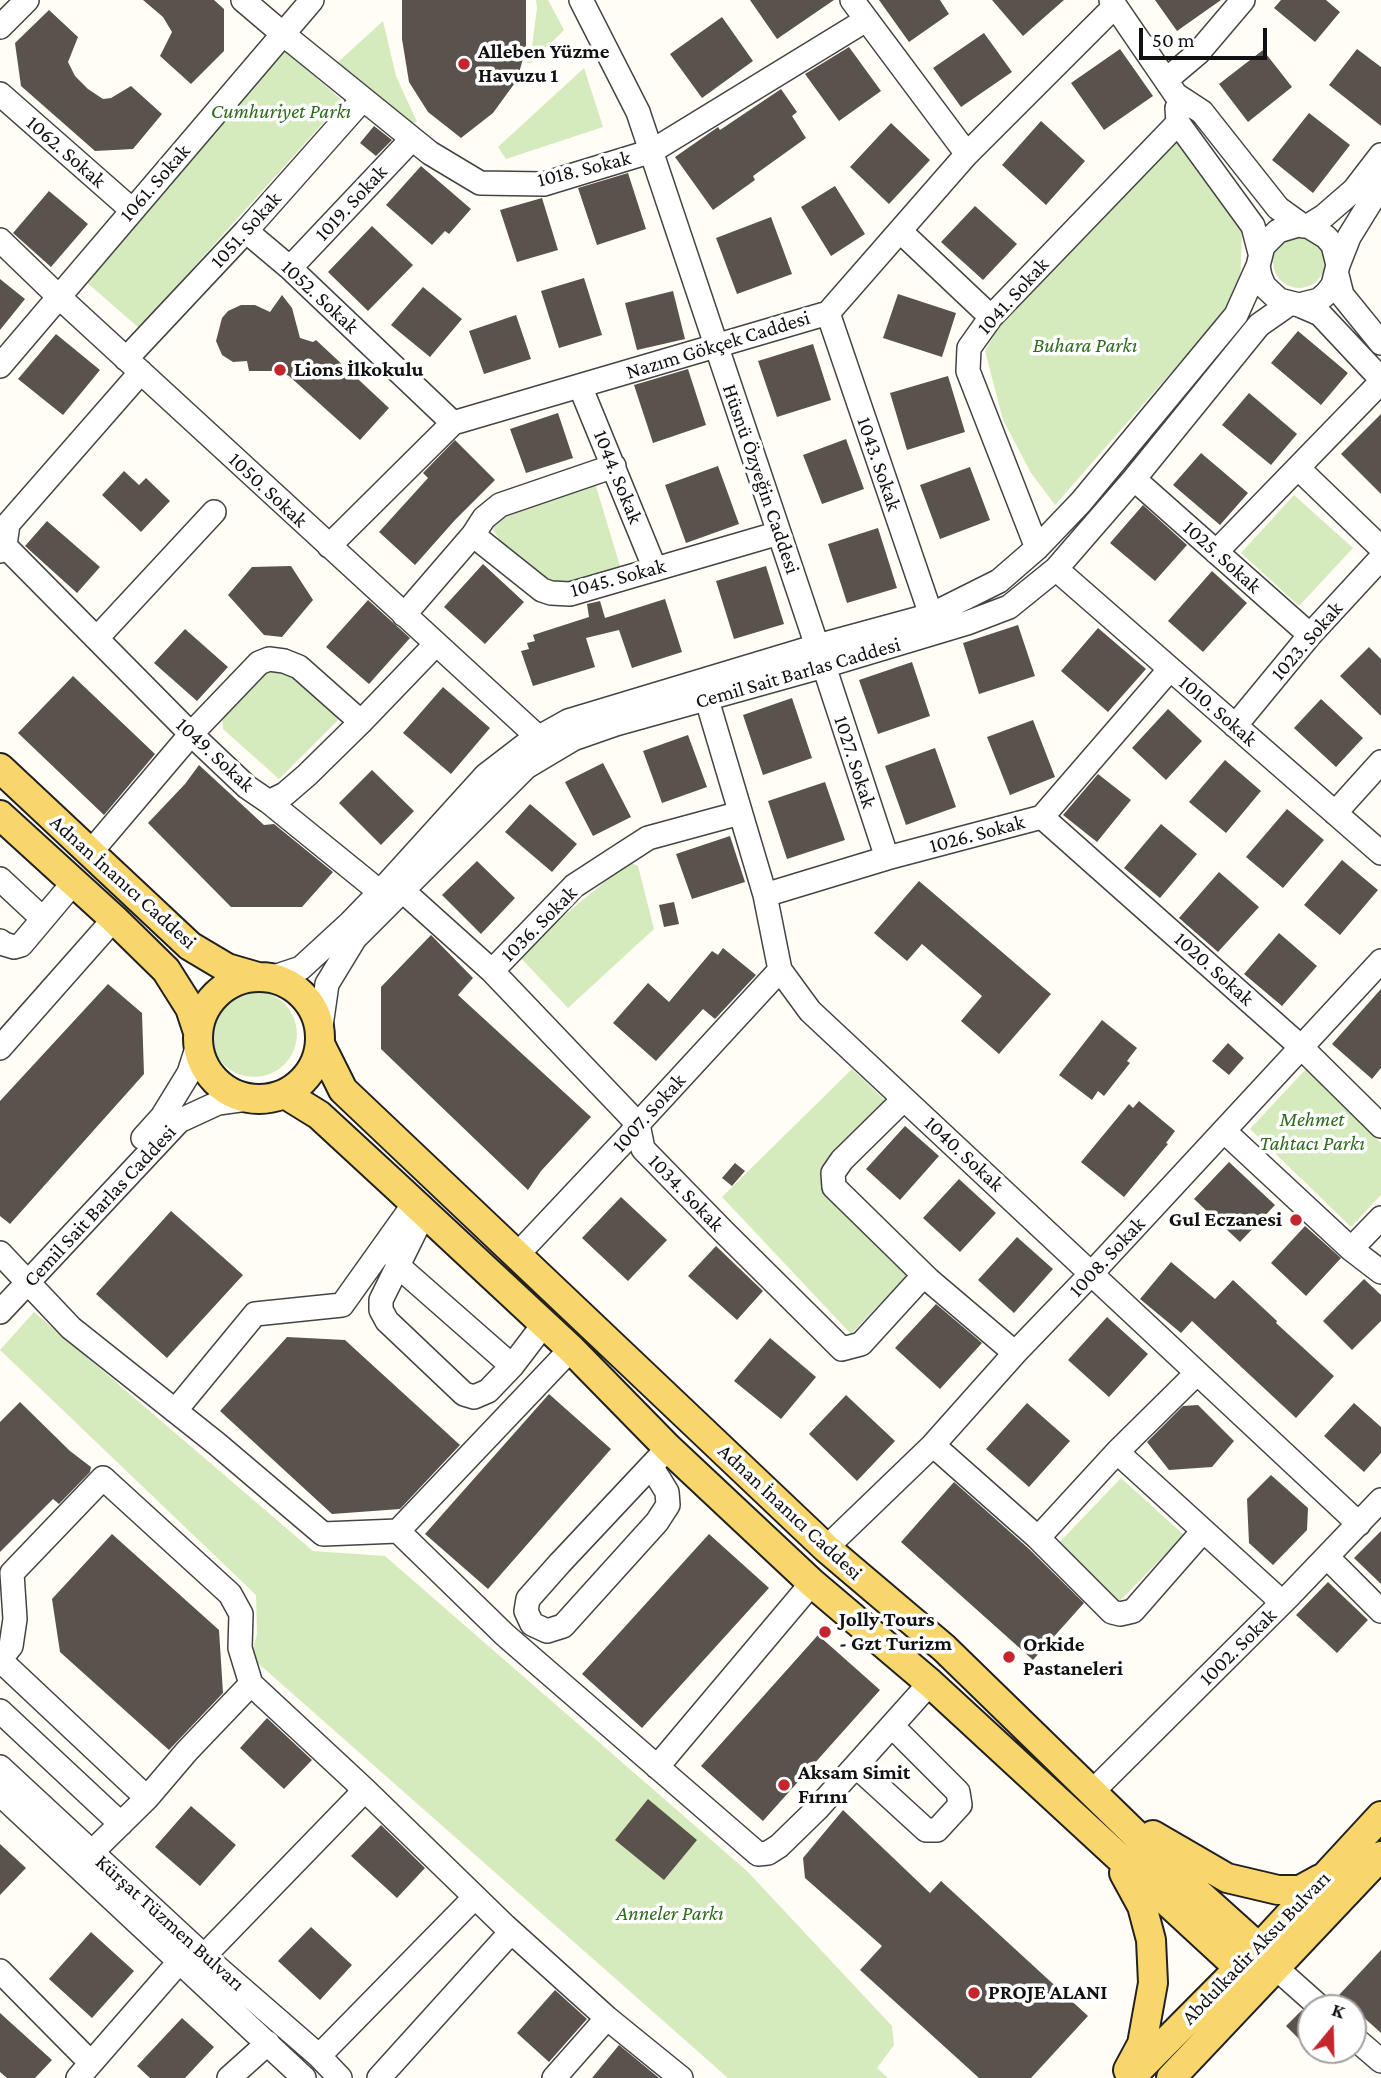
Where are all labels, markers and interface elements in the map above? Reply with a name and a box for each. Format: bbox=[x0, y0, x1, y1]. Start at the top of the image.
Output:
scale bar bbox=[1143, 14, 1271, 58]
text: 50 m bbox=[1152, 28, 1195, 52]
place label: Alleben Yüzme Havuzu 1 bbox=[478, 39, 610, 89]
marker: Alleben Yüzme Havuzu 1 bbox=[456, 56, 472, 72]
park label: Cumhuriyet Parkı bbox=[211, 99, 351, 125]
street label: 1062. Sokak bbox=[21, 110, 111, 194]
street label: 1061. Sokak bbox=[114, 139, 196, 227]
street label: 1018. Sokak bbox=[535, 145, 633, 193]
street label: 1019. Sokak bbox=[310, 160, 392, 246]
street label: 1051. Sokak bbox=[205, 187, 287, 273]
street label: 1041. Sokak bbox=[972, 252, 1054, 340]
street label: 1052. Sokak bbox=[276, 255, 364, 339]
street label: Nazım Gökçek Caddesi bbox=[623, 305, 813, 385]
park label: Buhara Parkı bbox=[1033, 333, 1137, 359]
place label: Lions İlkokulu bbox=[294, 357, 423, 383]
marker: Lions İlkokulu bbox=[272, 362, 288, 378]
street label: Hüsnü Özyeğin Caddesi bbox=[717, 381, 805, 577]
street label: 1043. Sokak bbox=[851, 414, 907, 514]
street label: 1044. Sokak bbox=[588, 426, 648, 528]
street label: 1050. Sokak bbox=[223, 447, 313, 533]
street label: 1025. Sokak bbox=[1178, 515, 1266, 599]
street label: 1045. Sokak bbox=[567, 553, 669, 603]
street label: 1023. Sokak bbox=[1266, 596, 1348, 686]
street label: Cemil Sait Barlas Caddesi bbox=[692, 632, 904, 714]
street label: 1010. Sokak bbox=[1174, 670, 1262, 752]
street label: 1049. Sokak bbox=[171, 712, 259, 798]
street label: 1027. Sokak bbox=[828, 713, 882, 811]
street label: 1026. Sokak bbox=[927, 809, 1027, 859]
street label: Adnan İnanıcı Caddesi bbox=[45, 810, 201, 954]
street label: 1036. Sokak bbox=[496, 881, 582, 967]
street label: 1020. Sokak bbox=[1169, 927, 1259, 1011]
street label: 1007. Sokak bbox=[607, 1068, 691, 1158]
park label: Mehmet Tahtacı Parkı bbox=[1259, 1107, 1365, 1157]
street label: 1040. Sokak bbox=[919, 1111, 1009, 1197]
street label: Cemil Sait Barlas Caddesi bbox=[18, 1120, 182, 1292]
street label: 1034. Sokak bbox=[643, 1149, 729, 1237]
place label: Gul Eczanesi bbox=[1169, 1207, 1282, 1233]
street label: 1008. Sokak bbox=[1064, 1212, 1150, 1302]
marker: Gul Eczanesi bbox=[1288, 1212, 1304, 1228]
street label: Adnan İnanıcı Caddesi bbox=[712, 1438, 868, 1586]
street label: 1002. Sokak bbox=[1194, 1603, 1282, 1691]
place label: Jolly Tours - Gzt Turizm bbox=[839, 1607, 952, 1657]
marker: Jolly Tours - Gzt Turizm bbox=[817, 1624, 833, 1640]
place label: Orkide Pastaneleri bbox=[1023, 1632, 1123, 1682]
marker: Orkide Pastaneleri bbox=[1001, 1649, 1017, 1665]
place label: Aksam Simit Fırını bbox=[798, 1760, 910, 1810]
marker: Aksam Simit Fırını bbox=[776, 1777, 792, 1793]
street label: Kürşat Tüzmen Bulvarı bbox=[90, 1849, 250, 1997]
street label: Abdulkadir Aksu Bulvarı bbox=[1176, 1866, 1336, 2030]
park label: Anneler Parkı bbox=[616, 1901, 724, 1927]
place label: PROJE ALANI bbox=[988, 1980, 1107, 2006]
marker: PROJE ALANI bbox=[966, 1985, 982, 2001]
north arrow bbox=[1297, 1994, 1367, 2064]
text: K bbox=[1329, 1999, 1347, 2022]

